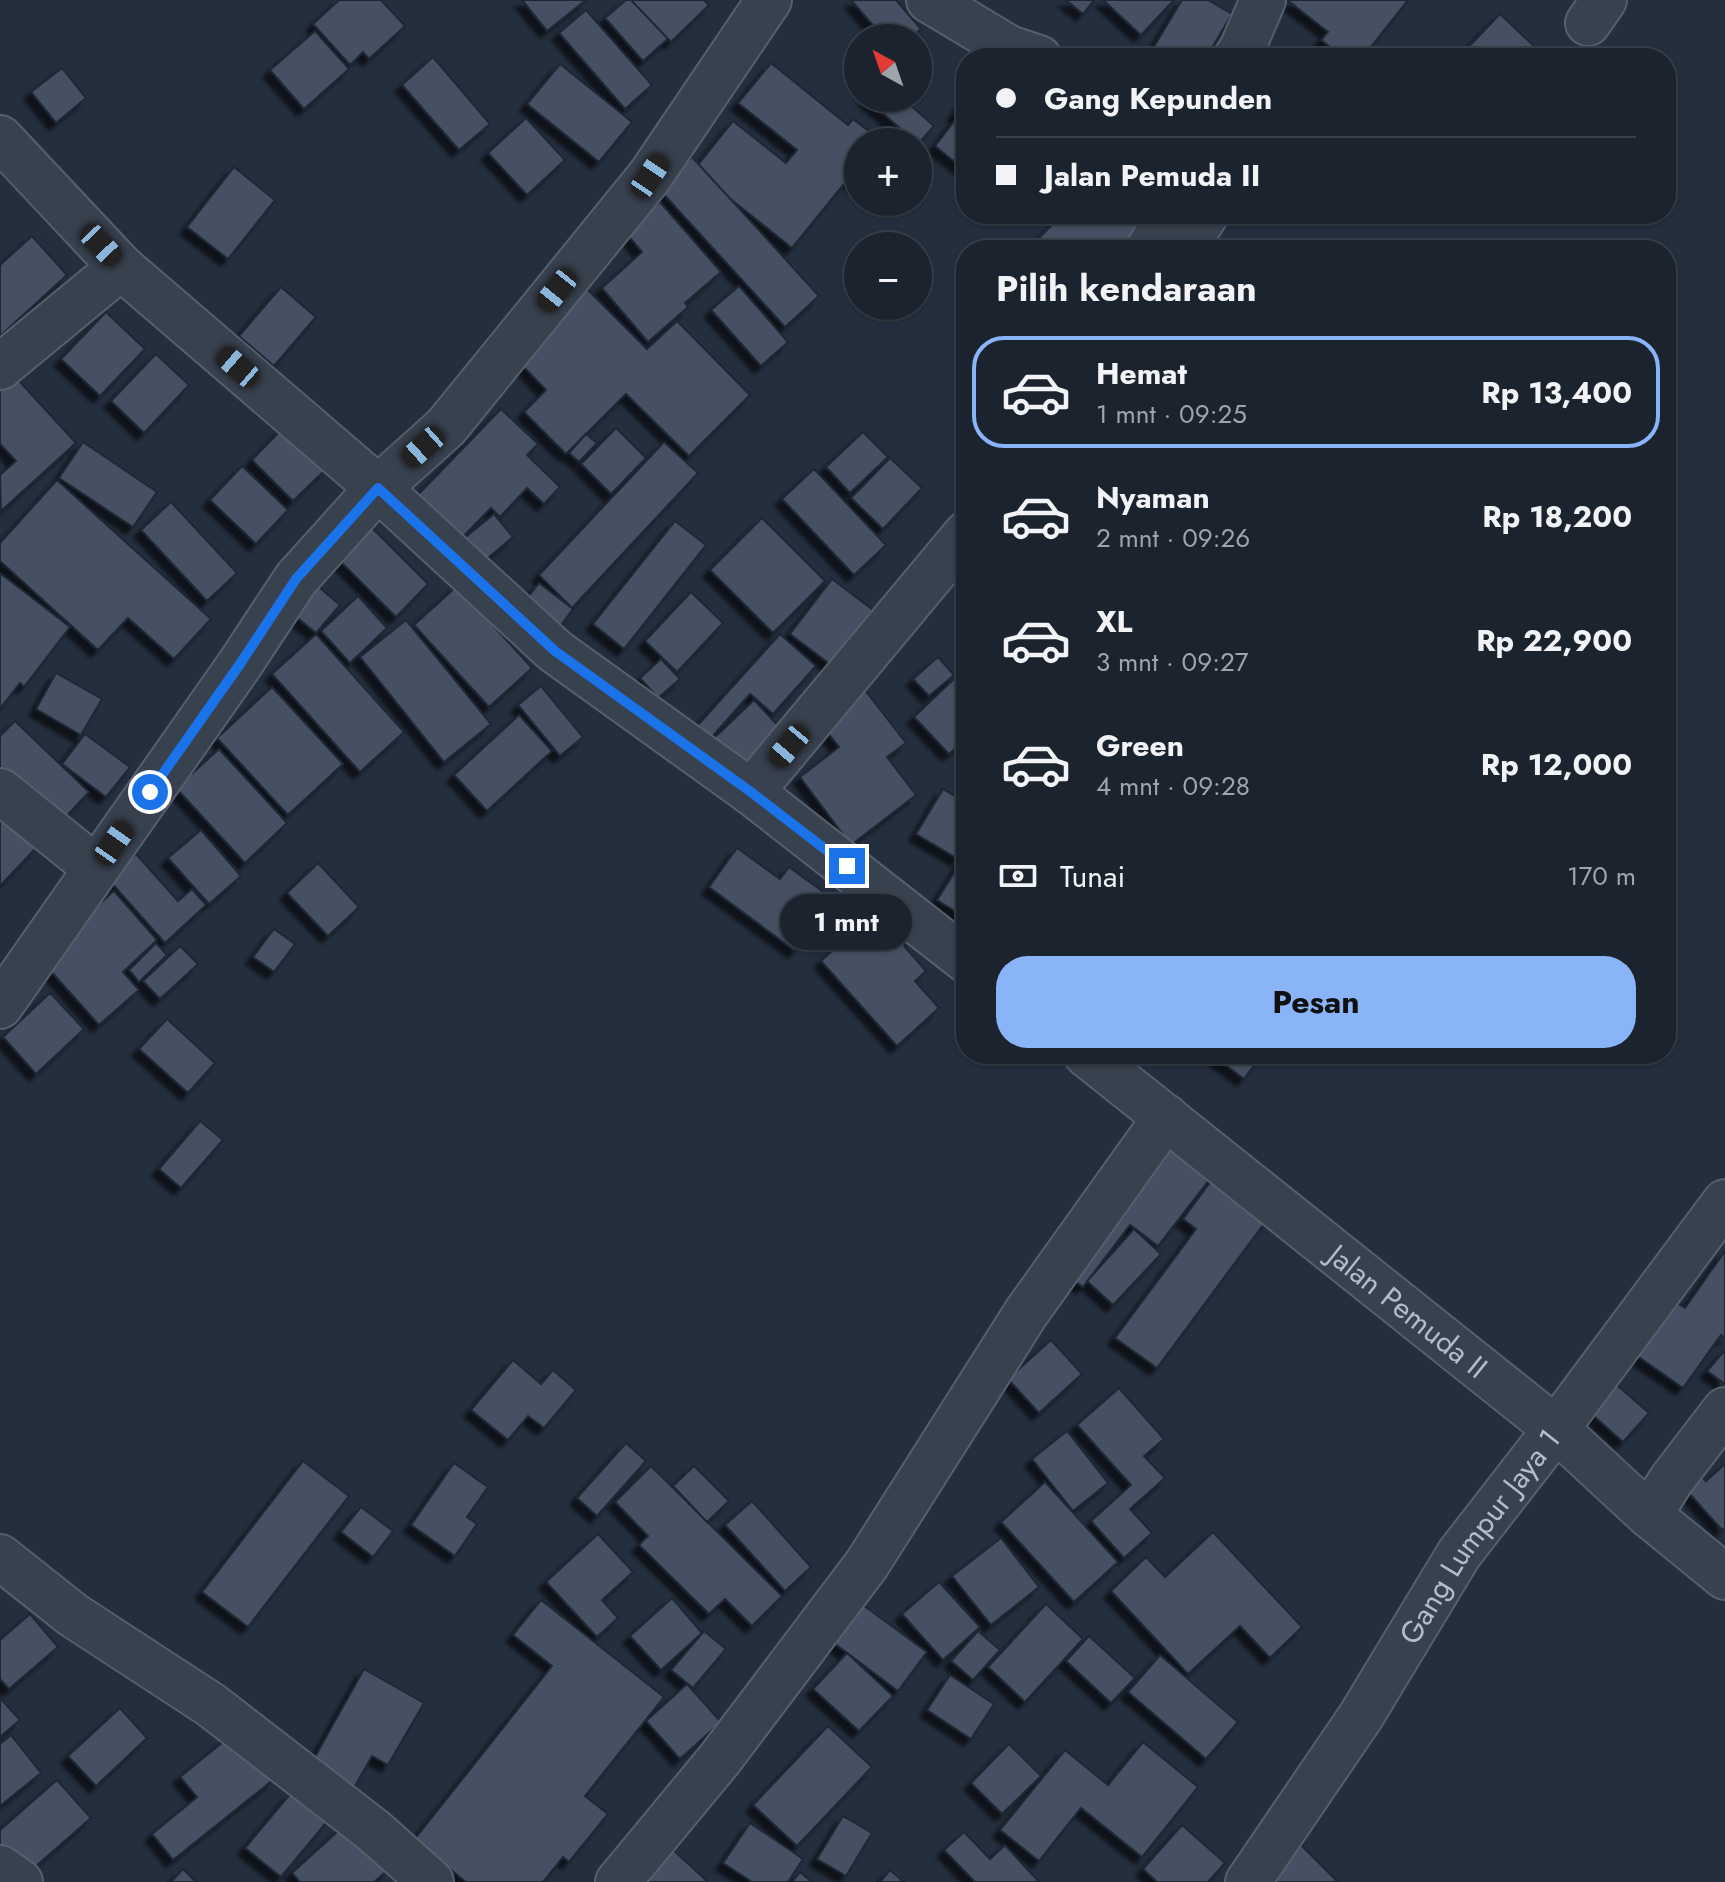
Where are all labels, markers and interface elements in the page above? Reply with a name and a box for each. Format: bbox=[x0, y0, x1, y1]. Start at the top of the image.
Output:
north arrow bbox=[844, 24, 932, 112]
map controls bbox=[844, 24, 932, 320]
text: Gang Kepunden bbox=[1044, 77, 1272, 120]
button: + bbox=[844, 128, 932, 216]
car bbox=[627, 149, 673, 203]
text: Jalan Pemuda II bbox=[1044, 154, 1260, 197]
car bbox=[76, 219, 126, 271]
button: − bbox=[844, 232, 932, 320]
text: Pilih kendaraan bbox=[996, 262, 1257, 314]
car bbox=[533, 264, 581, 316]
car bbox=[212, 342, 264, 392]
text: Hemat bbox=[1096, 352, 1187, 395]
icon: car bbox=[1000, 356, 1072, 428]
text: Rp 13,400 bbox=[1481, 371, 1632, 414]
text: 1 mnt · 09:25 bbox=[1096, 395, 1247, 433]
car bbox=[397, 422, 449, 472]
text: Nyaman bbox=[1096, 476, 1210, 519]
icon: car bbox=[1000, 480, 1072, 552]
text: Rp 18,200 bbox=[1482, 495, 1632, 538]
text: 2 mnt · 09:26 bbox=[1096, 519, 1250, 557]
text: XL bbox=[1096, 600, 1132, 643]
icon: car bbox=[1000, 604, 1072, 676]
text: Rp 22,900 bbox=[1476, 619, 1632, 662]
text: 3 mnt · 09:27 bbox=[1096, 643, 1248, 681]
car bbox=[764, 720, 814, 772]
text: Green bbox=[1096, 724, 1184, 767]
icon: car bbox=[1000, 728, 1072, 800]
text: Rp 12,000 bbox=[1481, 743, 1632, 786]
text: 4 mnt · 09:28 bbox=[1096, 767, 1250, 805]
route start bbox=[132, 774, 168, 810]
car bbox=[90, 816, 138, 870]
route end bbox=[829, 848, 865, 884]
icon: cash bbox=[996, 854, 1040, 898]
text: Tunai bbox=[1060, 855, 1125, 898]
text: 170 m bbox=[1567, 857, 1636, 895]
callout: 1 mnt bbox=[781, 894, 913, 950]
text: 1 mnt bbox=[813, 903, 879, 941]
button: Pesan bbox=[996, 956, 1636, 1048]
street label: Jalan Pemuda II bbox=[1316, 1231, 1497, 1388]
street label: Gang Lumpur Jaya 1 bbox=[1388, 1420, 1570, 1652]

